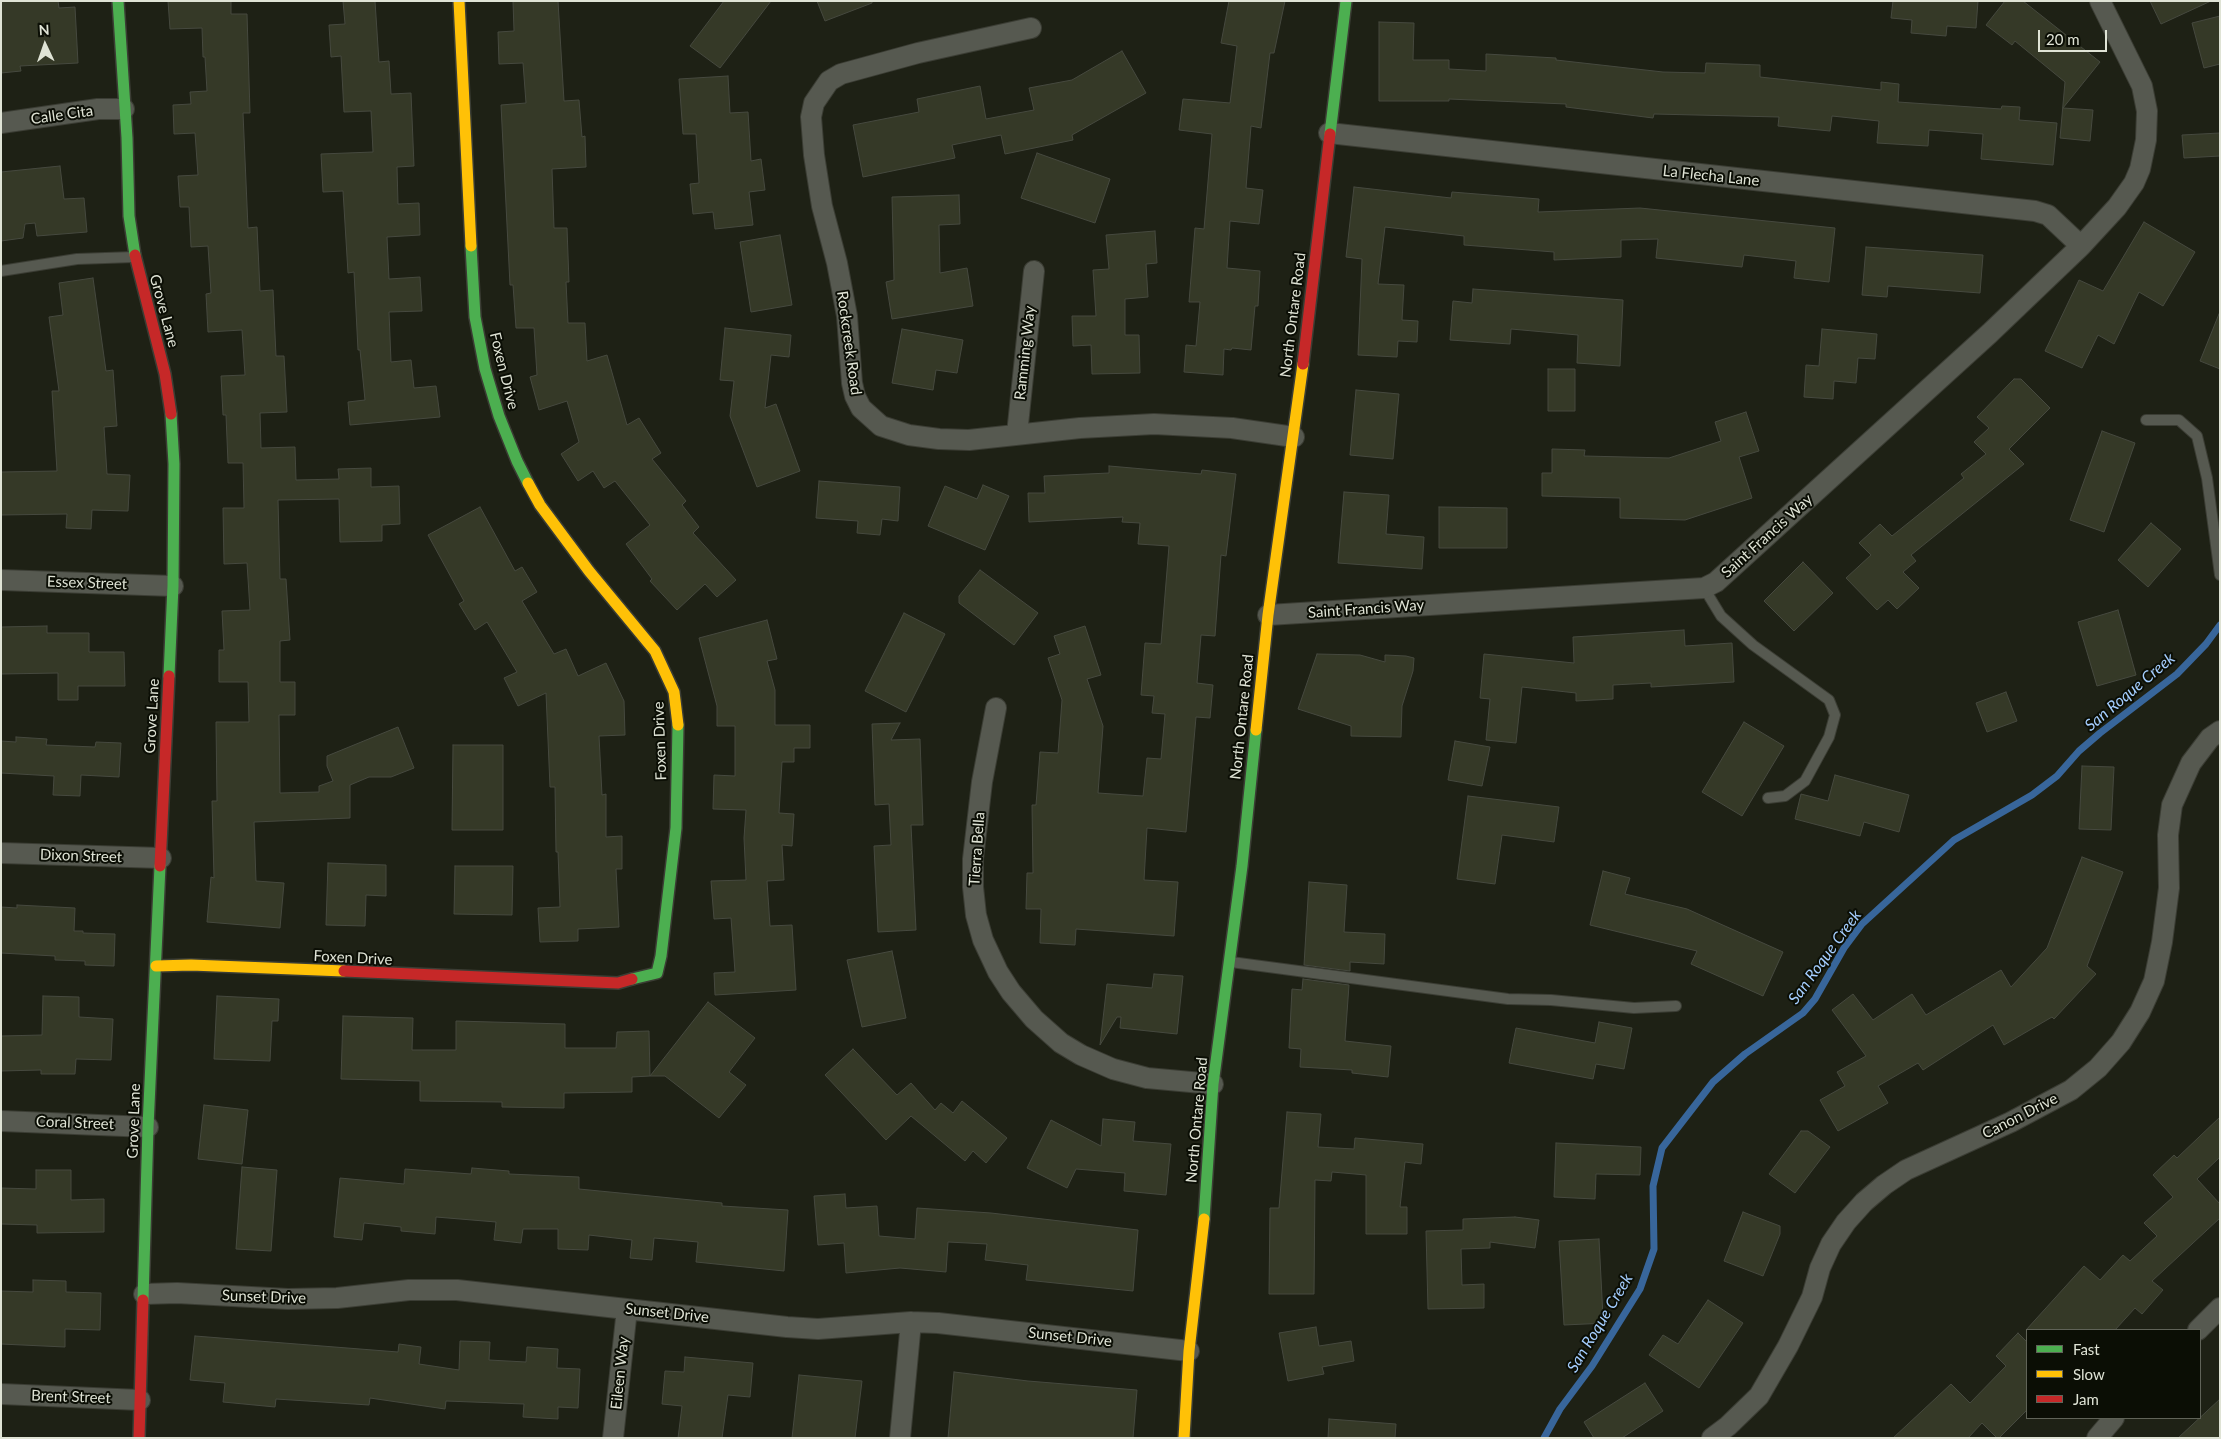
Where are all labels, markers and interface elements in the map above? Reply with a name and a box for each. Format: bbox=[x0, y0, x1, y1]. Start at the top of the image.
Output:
north arrow bbox=[20, 20, 70, 70]
scale bar bbox=[2041, 20, 2110, 52]
text: N bbox=[38, 21, 50, 38]
text: 20 m bbox=[2046, 30, 2080, 48]
street label: Calle Cita bbox=[30, 102, 94, 128]
street label: La Flecha Lane bbox=[1662, 162, 1760, 190]
street label: North Ontare Road bbox=[1276, 251, 1310, 379]
street label: Grove Lane bbox=[146, 272, 182, 350]
street label: Rockcreek Road bbox=[833, 290, 865, 396]
street label: Ramming Way bbox=[1011, 305, 1039, 401]
street label: Foxen Drive bbox=[486, 330, 522, 412]
street label: Saint Francis Way bbox=[1718, 490, 1816, 582]
street label: Essex Street bbox=[47, 573, 127, 593]
street label: Saint Francis Way bbox=[1307, 596, 1425, 622]
water label: San Roque Creek bbox=[2081, 649, 2179, 735]
street label: North Ontare Road bbox=[1226, 653, 1258, 781]
street label: Grove Lane bbox=[141, 678, 163, 754]
street label: Foxen Drive bbox=[650, 701, 670, 781]
street label: Tierra Bella bbox=[965, 811, 989, 887]
street label: Dixon Street bbox=[40, 846, 122, 866]
water label: San Roque Creek bbox=[1784, 906, 1866, 1008]
street label: Foxen Drive bbox=[313, 947, 393, 969]
street label: North Ontare Road bbox=[1183, 1057, 1211, 1183]
street label: Grove Lane bbox=[124, 1083, 144, 1159]
street label: Canon Drive bbox=[1979, 1089, 2061, 1143]
street label: Coral Street bbox=[36, 1113, 114, 1133]
water label: San Roque Creek bbox=[1563, 1270, 1637, 1376]
street label: Sunset Drive bbox=[222, 1287, 306, 1307]
street label: Sunset Drive bbox=[624, 1300, 710, 1326]
street label: Sunset Drive bbox=[1027, 1324, 1113, 1350]
legend bbox=[2026, 1329, 2201, 1419]
street label: Eileen Way bbox=[607, 1336, 633, 1410]
text: Fast bbox=[2073, 1340, 2100, 1358]
text: Slow bbox=[2073, 1365, 2105, 1383]
street label: Brent Street bbox=[31, 1387, 111, 1407]
text: Jam bbox=[2073, 1390, 2099, 1408]

